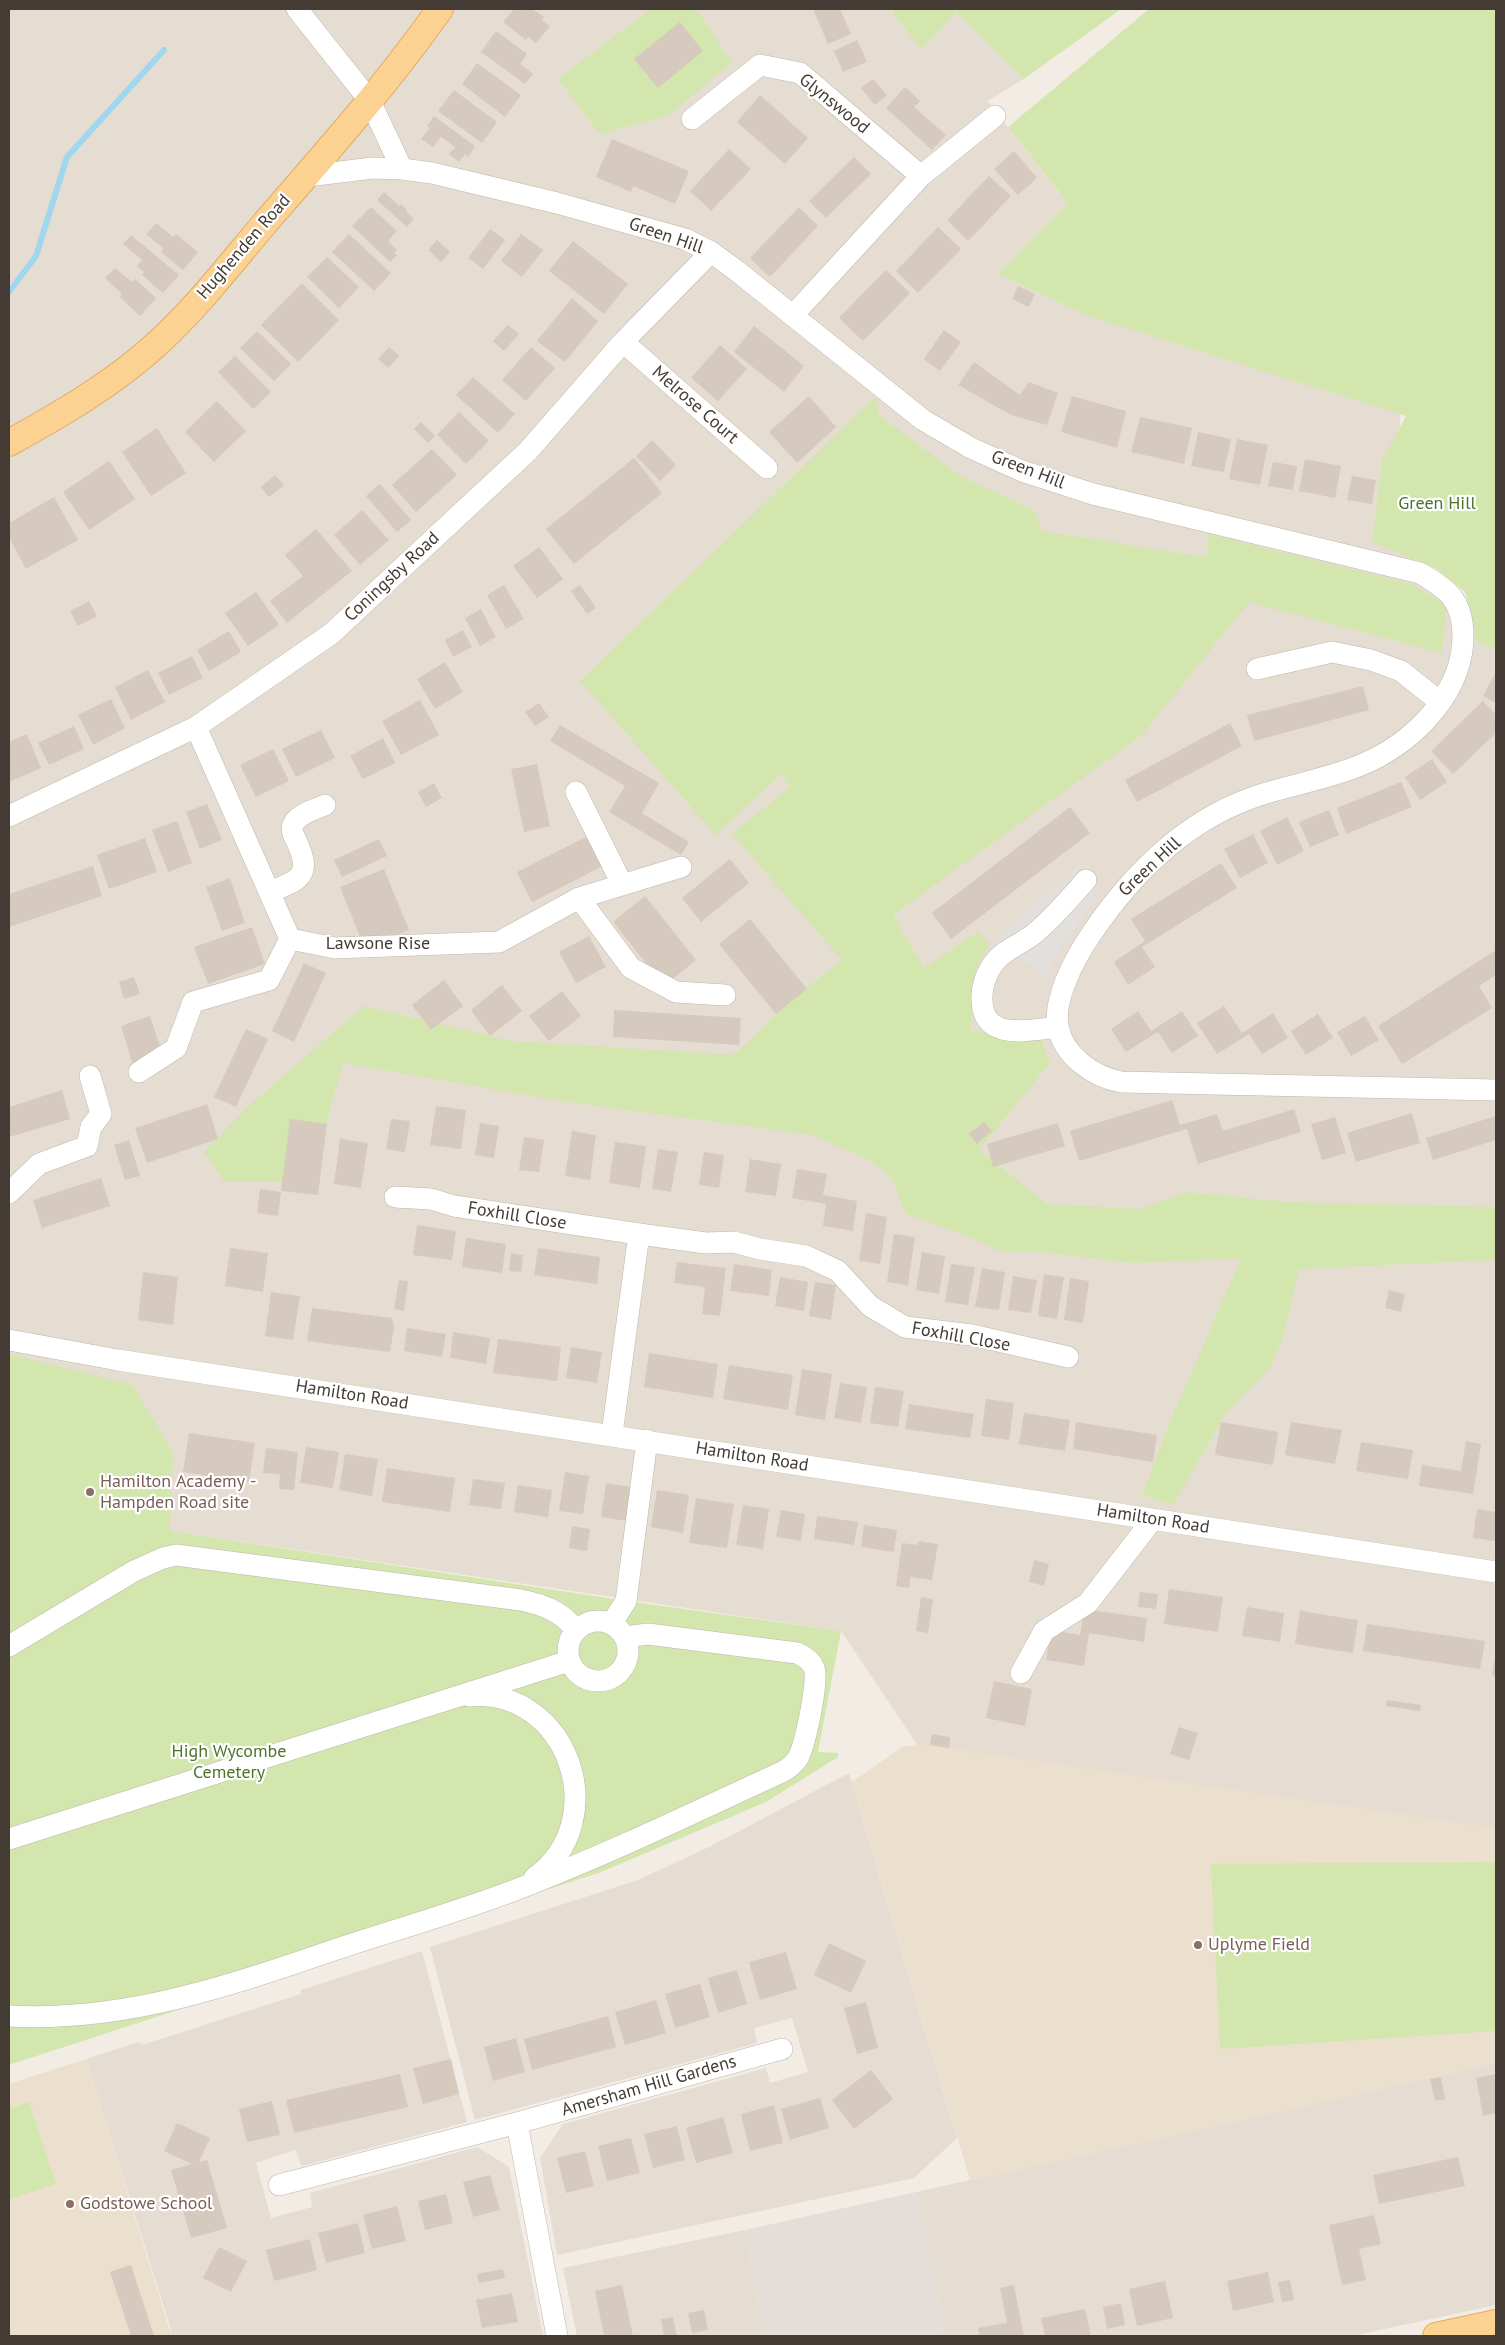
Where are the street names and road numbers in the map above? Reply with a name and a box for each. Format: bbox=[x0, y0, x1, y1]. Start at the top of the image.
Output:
street label: Glynswood bbox=[795, 69, 873, 139]
street label: Hughenden Road bbox=[193, 190, 295, 304]
street label: Green Hill bbox=[626, 213, 706, 259]
street label: Melrose Court bbox=[647, 362, 743, 448]
street label: Green Hill bbox=[988, 446, 1068, 494]
street label: Coningsby Road bbox=[340, 528, 444, 626]
street label: Green Hill bbox=[1114, 833, 1186, 901]
street label: Lawsone Rise bbox=[326, 933, 430, 955]
street label: Foxhill Close bbox=[466, 1198, 568, 1234]
street label: Foxhill Close bbox=[910, 1318, 1012, 1356]
street label: Hamilton Road bbox=[294, 1375, 410, 1415]
street label: Hamilton Road bbox=[694, 1437, 810, 1477]
street label: Hamilton Road bbox=[1095, 1499, 1211, 1539]
street label: Amersham Hill Gardens bbox=[559, 2051, 739, 2121]

